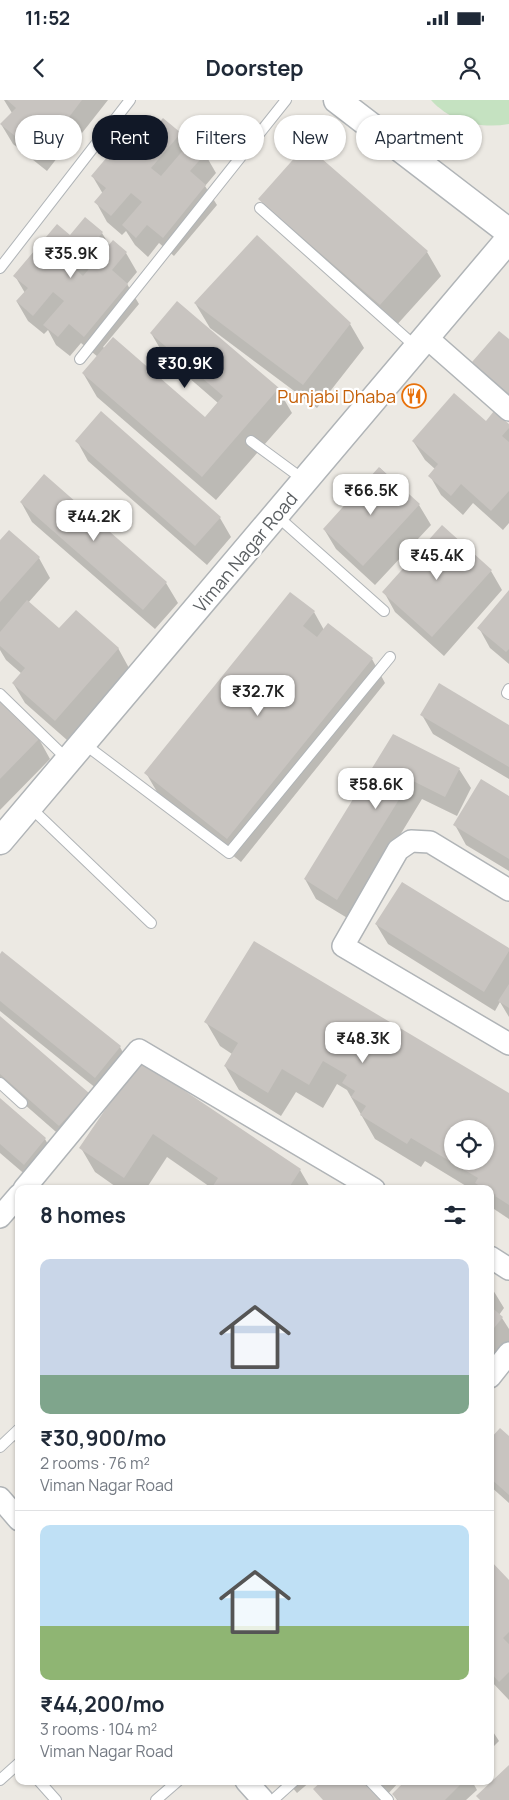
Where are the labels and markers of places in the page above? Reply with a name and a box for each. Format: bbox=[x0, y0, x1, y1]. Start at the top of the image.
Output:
pin: ₹35.9K bbox=[30, 236, 112, 279]
pin: ₹30.9K bbox=[144, 346, 226, 389]
restaurant icon: Punjabi Dhaba bbox=[401, 383, 427, 409]
place label: Punjabi Dhaba bbox=[277, 384, 396, 408]
pin: ₹66.5K bbox=[330, 474, 412, 516]
pin: ₹44.2K bbox=[53, 500, 135, 542]
pin: ₹45.4K bbox=[396, 538, 478, 581]
pin: ₹32.7K bbox=[217, 674, 299, 717]
pin: ₹58.6K bbox=[335, 768, 417, 810]
pin: ₹48.3K bbox=[322, 1022, 404, 1064]

